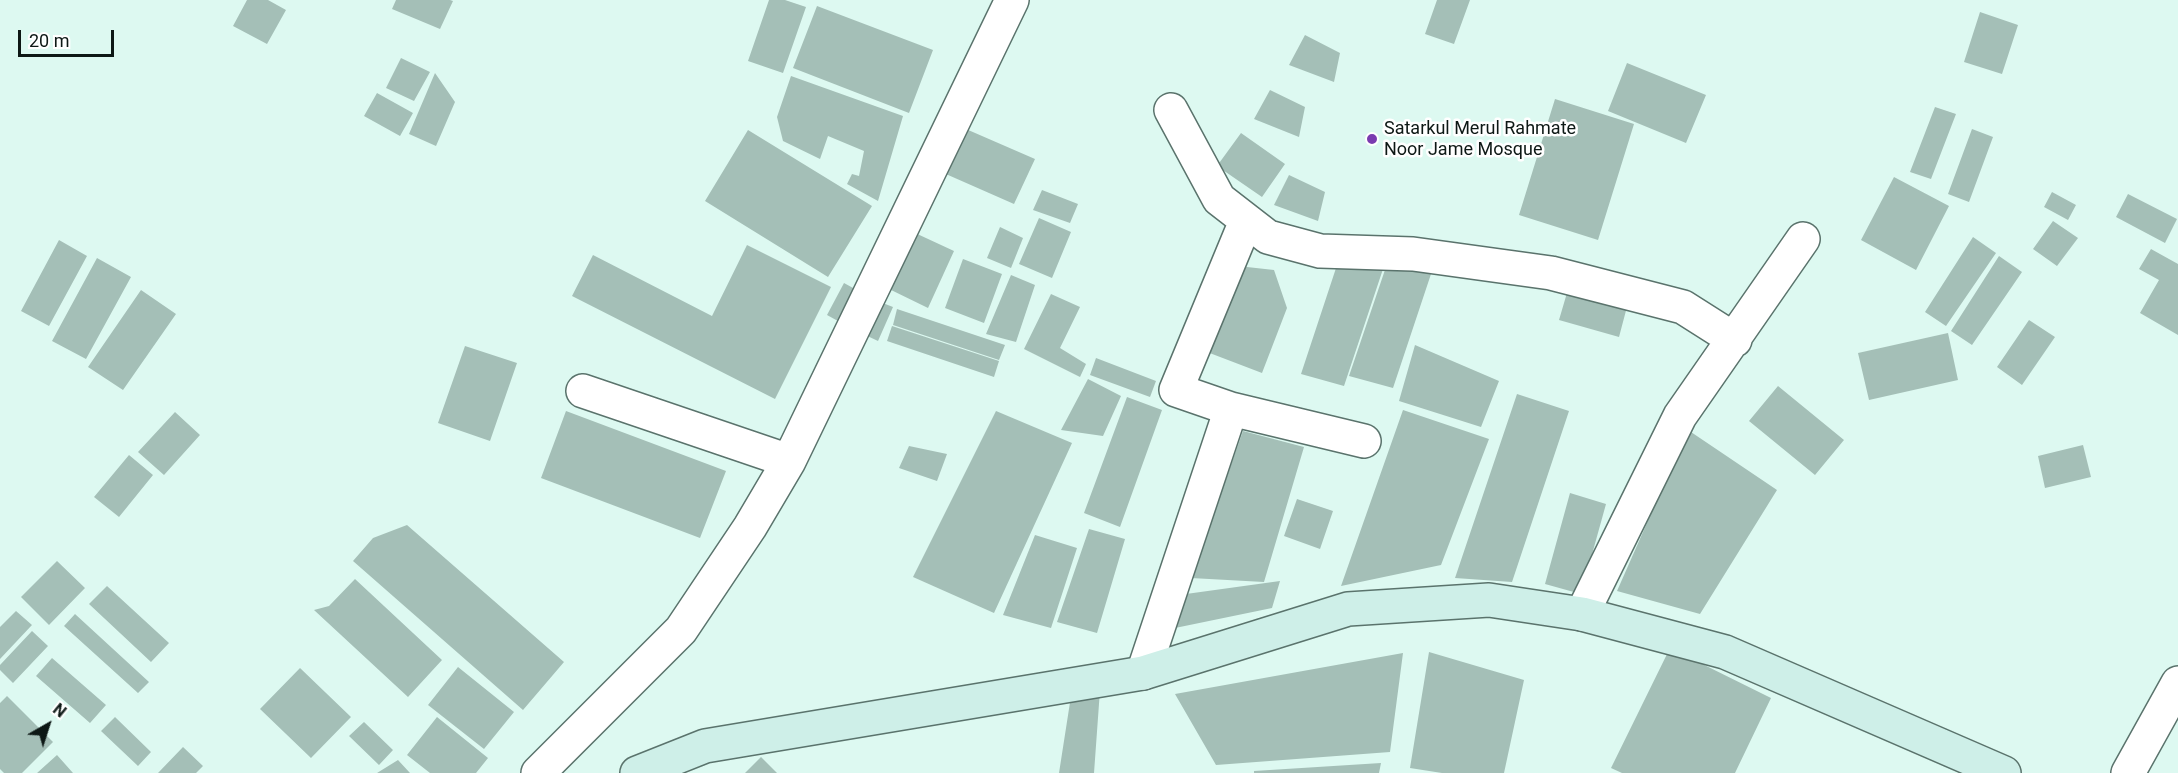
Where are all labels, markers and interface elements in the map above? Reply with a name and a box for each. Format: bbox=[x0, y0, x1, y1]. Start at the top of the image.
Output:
scale bar bbox=[21, 18, 117, 56]
text: 20 m bbox=[29, 30, 69, 51]
place label: Satarkul Merul Rahmate Noor Jame Mosque bbox=[1384, 118, 1576, 160]
marker: Satarkul Merul Rahmate Noor Jame Mosque bbox=[1365, 132, 1379, 146]
north arrow bbox=[18, 695, 78, 755]
text: N bbox=[49, 700, 70, 722]

